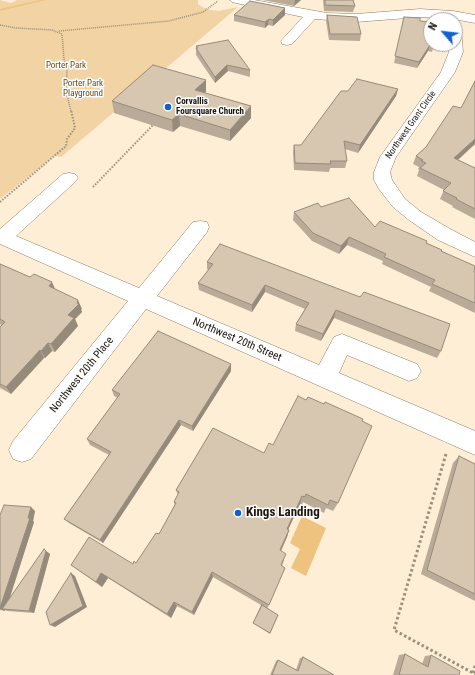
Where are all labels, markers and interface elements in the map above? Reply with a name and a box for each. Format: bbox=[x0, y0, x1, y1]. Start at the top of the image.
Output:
north arrow bbox=[423, 12, 463, 52]
text: N bbox=[426, 21, 440, 33]
park label: Porter Park bbox=[46, 61, 86, 71]
park label: Porter Park Playground bbox=[63, 79, 103, 100]
street label: Northwest Grant Circle bbox=[383, 89, 439, 161]
place label: Corvallis Foursquare Church bbox=[176, 97, 244, 118]
marker: Corvallis Foursquare Church bbox=[163, 102, 173, 112]
street label: Northwest 20th Street bbox=[191, 315, 283, 365]
street label: Northwest 20th Place bbox=[47, 334, 117, 416]
place label: Kings Landing bbox=[246, 505, 320, 521]
marker: Kings Landing bbox=[233, 508, 243, 518]

